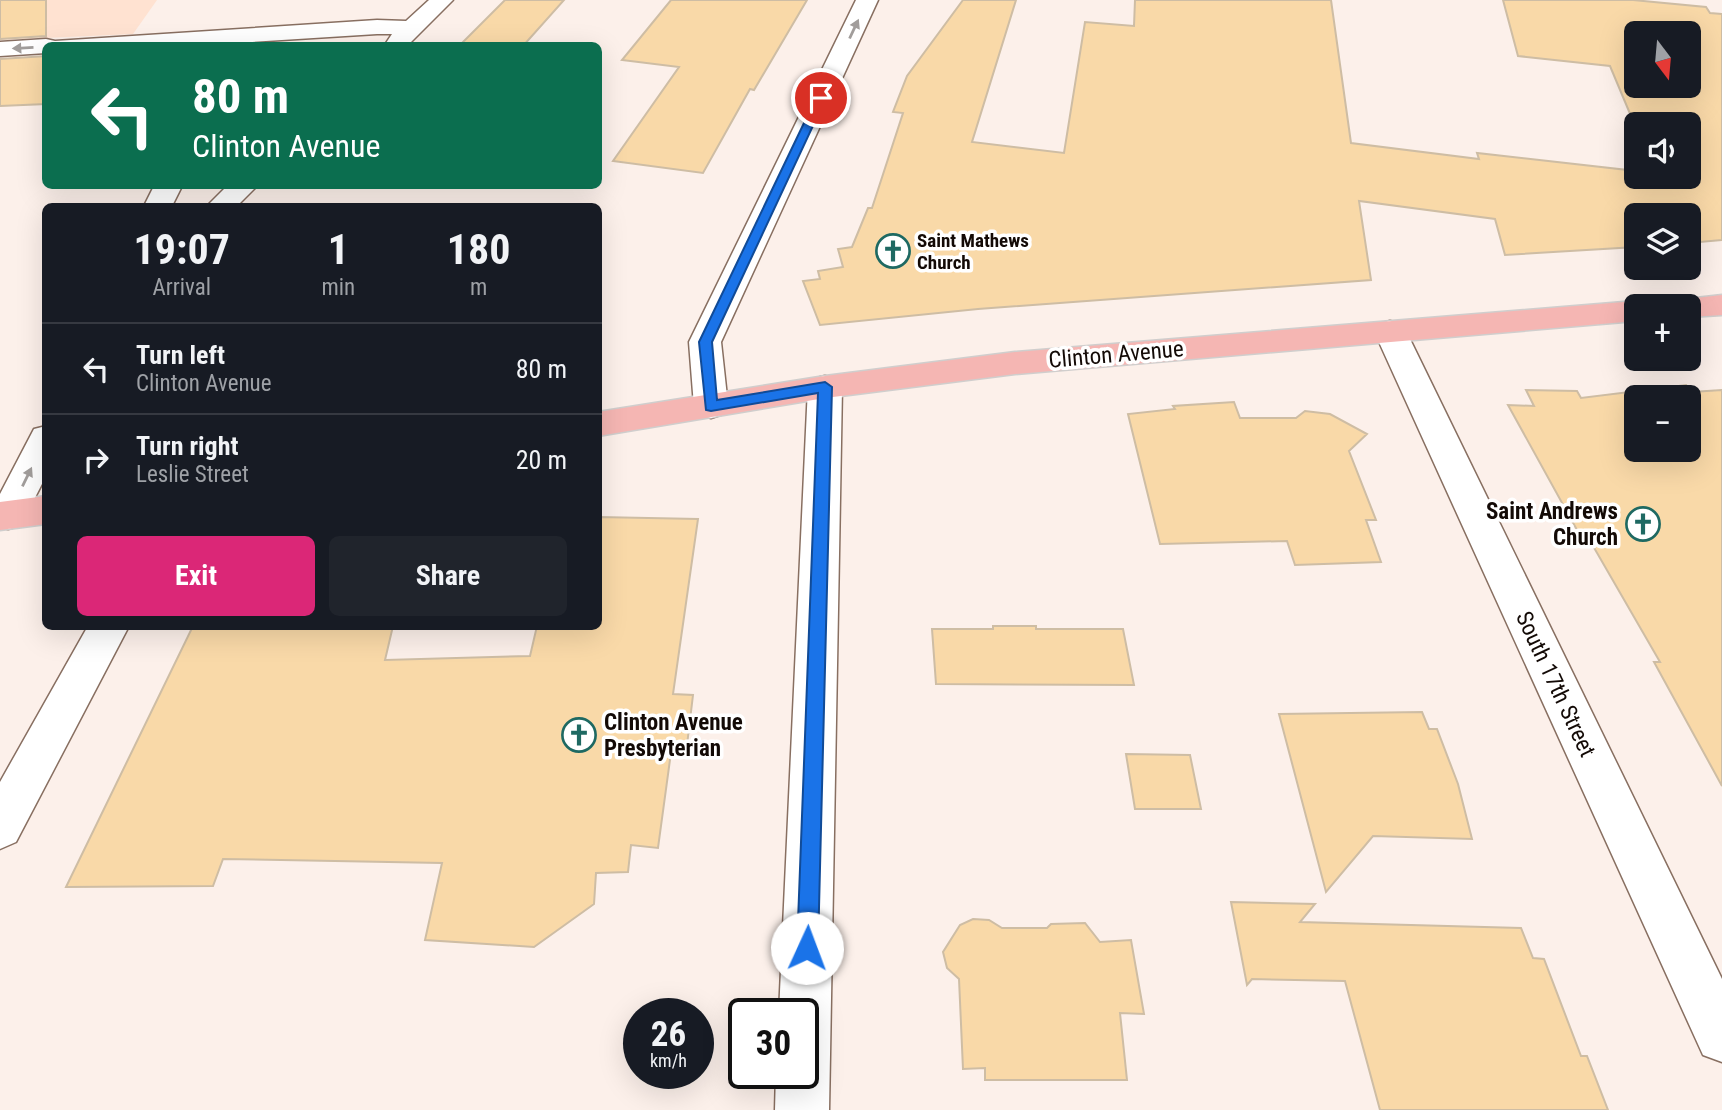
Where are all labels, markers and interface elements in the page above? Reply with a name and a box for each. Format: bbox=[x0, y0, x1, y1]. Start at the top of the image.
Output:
one-way arrow bbox=[848, 19, 859, 39]
north arrow bbox=[1624, 21, 1701, 98]
map controls bbox=[1624, 21, 1701, 462]
one-way arrow bbox=[12, 42, 34, 53]
text: 80 m bbox=[192, 68, 289, 125]
pin bbox=[791, 68, 851, 128]
icon: left bbox=[77, 70, 168, 161]
icon: arrive bbox=[802, 79, 840, 117]
button: sound bbox=[1624, 112, 1701, 189]
text: Clinton Avenue bbox=[192, 127, 381, 165]
button: layers bbox=[1624, 203, 1701, 280]
text: 19:07 bbox=[134, 225, 230, 274]
text: 1 bbox=[328, 225, 349, 274]
text: 180 bbox=[447, 225, 510, 274]
place label: Saint Mathews Church bbox=[917, 229, 1029, 274]
church icon: Saint Mathews Church bbox=[874, 232, 912, 270]
text: Arrival bbox=[152, 274, 211, 301]
text: min bbox=[321, 274, 355, 301]
text: m bbox=[470, 274, 487, 301]
button: + bbox=[1624, 294, 1701, 371]
street label: Clinton Avenue bbox=[1047, 335, 1185, 374]
text: Turn left bbox=[136, 340, 225, 370]
icon: left bbox=[77, 350, 115, 388]
text: 80 m bbox=[516, 354, 567, 384]
text: Clinton Avenue bbox=[136, 370, 272, 397]
button: − bbox=[1624, 385, 1701, 462]
text: Turn right bbox=[136, 431, 238, 461]
icon: right bbox=[77, 441, 115, 479]
text: 20 m bbox=[516, 445, 567, 475]
text: Leslie Street bbox=[136, 461, 249, 488]
one-way arrow bbox=[21, 467, 32, 487]
place label: Saint Andrews Church bbox=[1486, 498, 1618, 551]
church icon: Saint Andrews Church bbox=[1624, 505, 1662, 543]
button: Exit bbox=[77, 536, 315, 616]
button: Share bbox=[329, 536, 567, 616]
street label: South 17th Street bbox=[1510, 607, 1601, 761]
place label: Clinton Avenue Presbyterian bbox=[604, 709, 743, 762]
church icon: Clinton Avenue Presbyterian bbox=[560, 716, 598, 754]
position arrow bbox=[770, 911, 844, 985]
speed limit sign: 30 bbox=[728, 998, 819, 1089]
text: 26 bbox=[651, 1014, 686, 1055]
text: km/h bbox=[650, 1050, 687, 1071]

